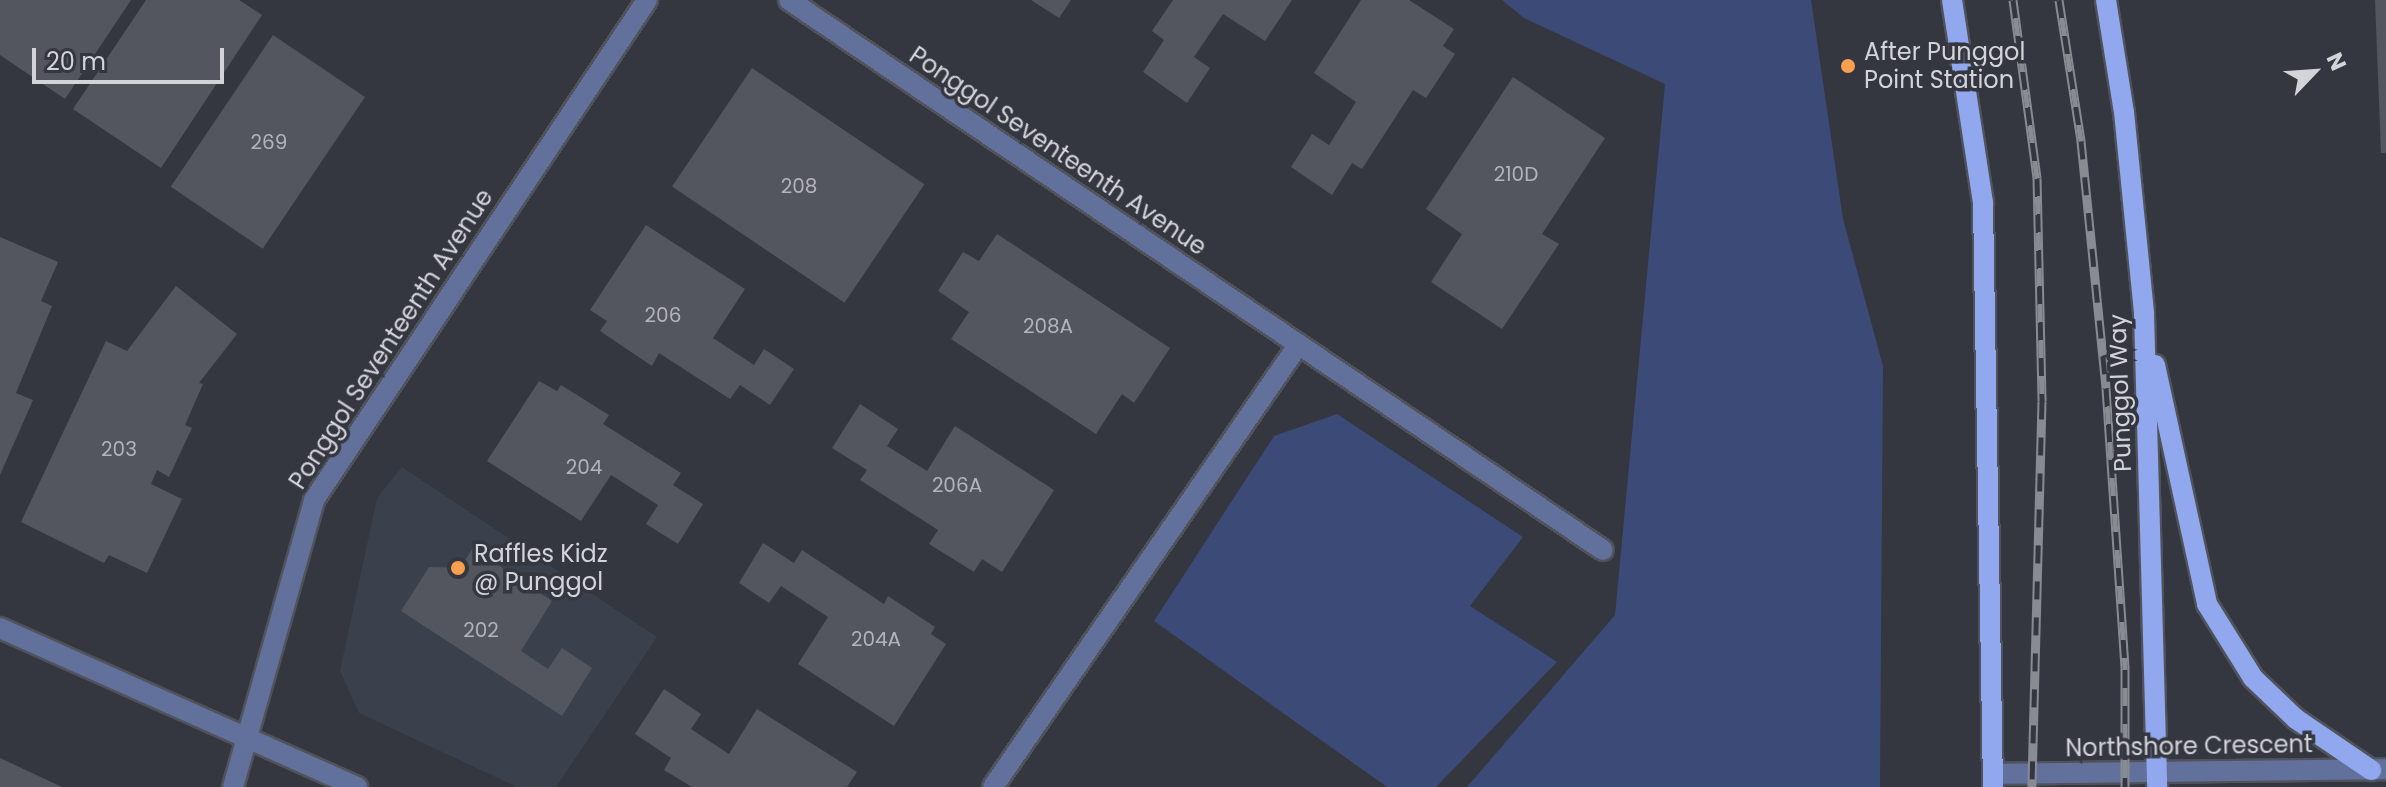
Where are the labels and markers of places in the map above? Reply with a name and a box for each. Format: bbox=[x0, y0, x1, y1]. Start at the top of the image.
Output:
place label: After Punggol Point Station bbox=[1864, 38, 2025, 94]
marker: After Punggol Point Station bbox=[1839, 57, 1857, 75]
place label: Raffles Kidz @ Punggol bbox=[474, 540, 608, 596]
marker: Raffles Kidz @ Punggol bbox=[449, 559, 467, 577]

